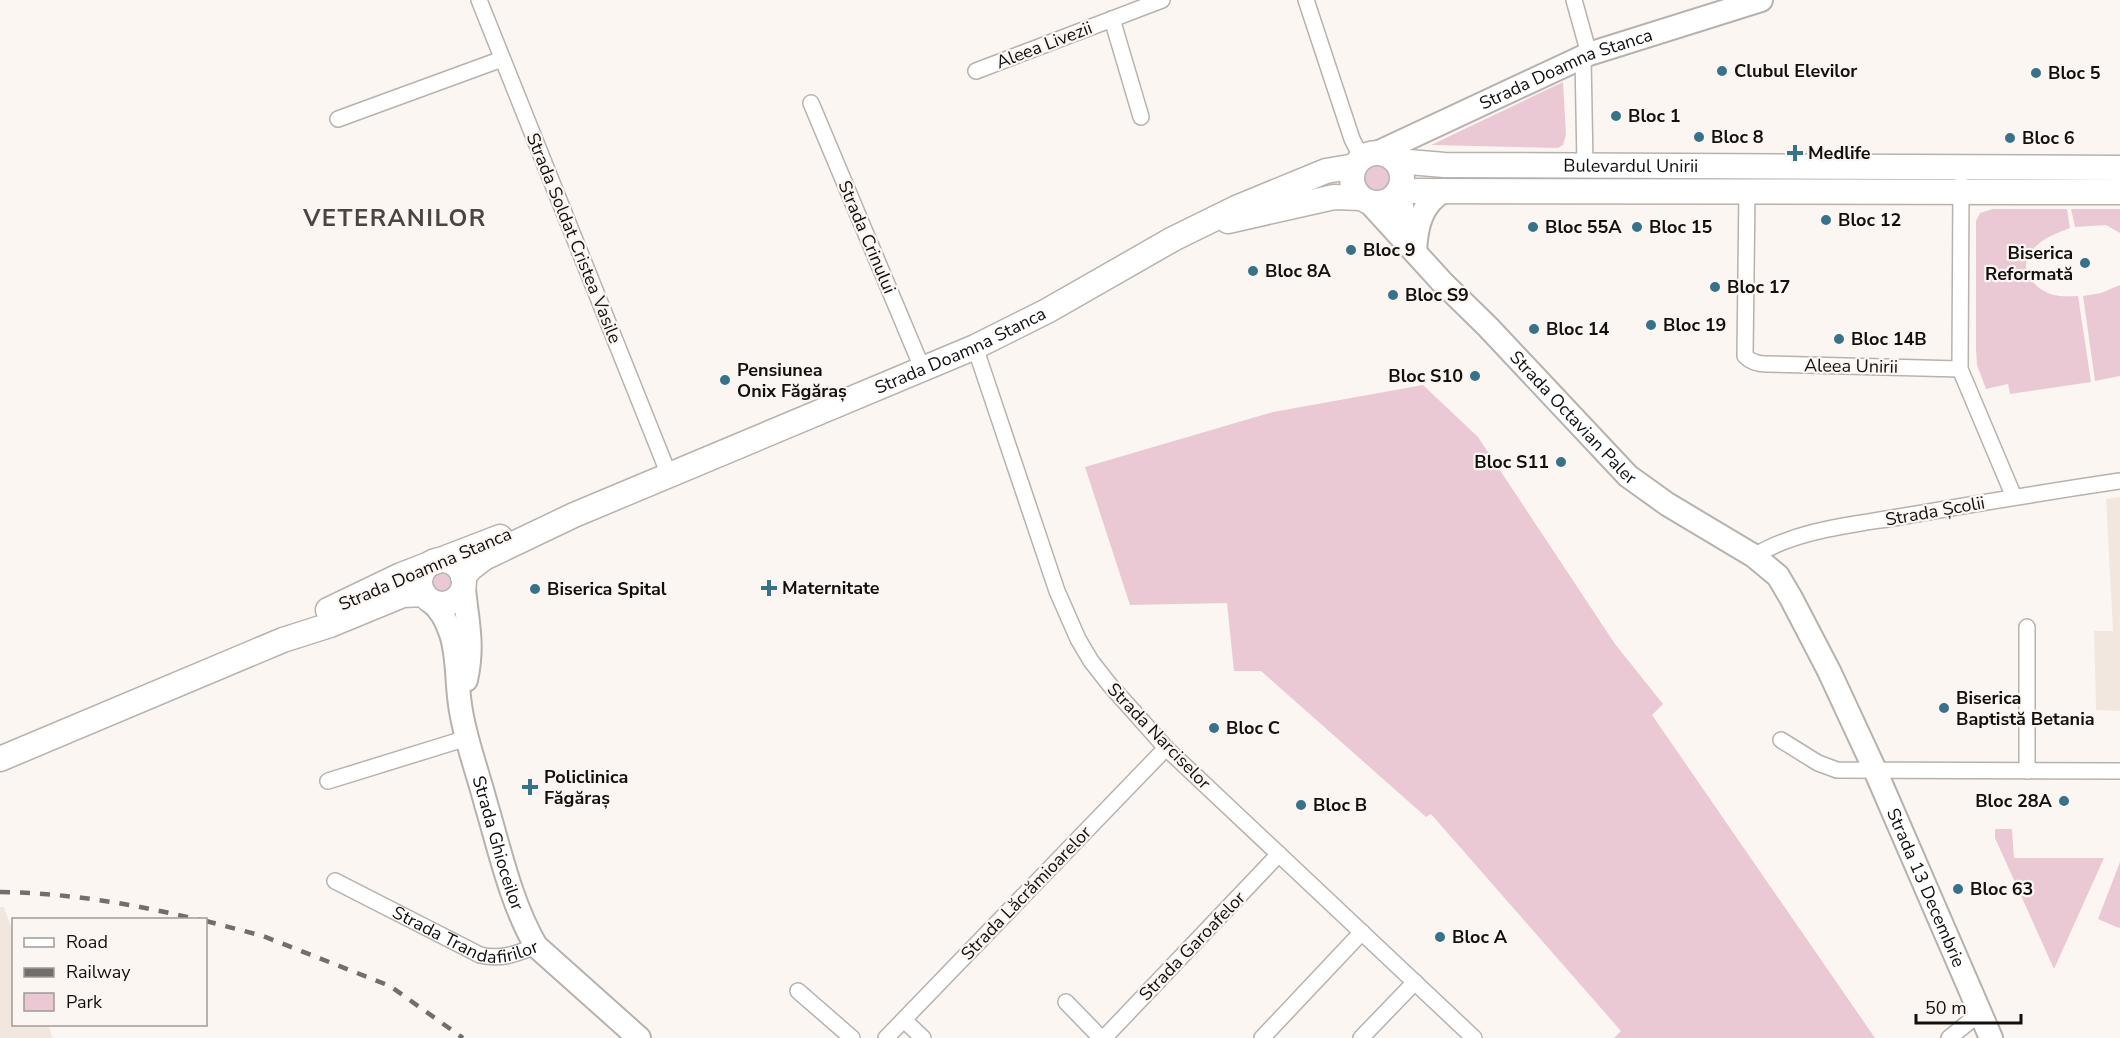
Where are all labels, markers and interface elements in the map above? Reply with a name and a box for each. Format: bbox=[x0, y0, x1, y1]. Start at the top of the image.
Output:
street label: Aleea Livezii bbox=[993, 16, 1095, 74]
street label: Strada Doamna Stanca bbox=[1475, 23, 1655, 116]
place label: Clubul Elevilor bbox=[1734, 59, 1857, 83]
place label: Bloc 5 bbox=[2048, 61, 2101, 85]
marker: Clubul Elevilor bbox=[1715, 64, 1729, 78]
marker: Bloc 5 bbox=[2029, 66, 2043, 80]
place label: Bloc 1 bbox=[1628, 104, 1681, 128]
marker: Bloc 1 bbox=[1609, 109, 1623, 123]
place label: Bloc 8 bbox=[1711, 125, 1764, 149]
place label: Bloc 6 bbox=[2022, 126, 2075, 150]
street label: Strada Soldat Cristea Vasile bbox=[521, 129, 627, 347]
marker: Bloc 8 bbox=[1692, 130, 1706, 144]
marker: Bloc 6 bbox=[2003, 131, 2017, 145]
place label: Medlife bbox=[1808, 141, 1871, 165]
marker: Medlife bbox=[1786, 144, 1804, 162]
street label: Bulevardul Unirii bbox=[1563, 154, 1698, 178]
street label: Strada Crinului bbox=[832, 177, 902, 297]
district label: VETERANILOR bbox=[302, 202, 487, 234]
place label: Bloc 12 bbox=[1838, 208, 1901, 232]
marker: Bloc 12 bbox=[1819, 213, 1833, 227]
place label: Bloc 55A bbox=[1545, 215, 1622, 239]
place label: Bloc 15 bbox=[1649, 215, 1713, 239]
marker: Bloc 55A bbox=[1526, 220, 1540, 234]
marker: Bloc 15 bbox=[1630, 220, 1644, 234]
place label: Bloc 9 bbox=[1363, 238, 1416, 262]
place label: Biserica Reformată bbox=[1985, 241, 2073, 286]
marker: Bloc 9 bbox=[1344, 243, 1358, 257]
marker: Biserica Reformată bbox=[2078, 256, 2092, 270]
place label: Bloc 8A bbox=[1265, 259, 1332, 283]
marker: Bloc 8A bbox=[1246, 264, 1260, 278]
place label: Bloc 17 bbox=[1727, 275, 1790, 299]
marker: Bloc 17 bbox=[1708, 280, 1722, 294]
place label: Bloc S9 bbox=[1405, 283, 1469, 307]
marker: Bloc S9 bbox=[1386, 288, 1400, 302]
street label: Strada Doamna Stanca bbox=[871, 301, 1050, 400]
place label: Bloc 19 bbox=[1663, 313, 1726, 337]
place label: Bloc 14 bbox=[1546, 317, 1610, 341]
marker: Bloc 19 bbox=[1644, 318, 1658, 332]
marker: Bloc 14 bbox=[1527, 322, 1541, 336]
place label: Bloc 14B bbox=[1851, 327, 1927, 351]
marker: Bloc 14B bbox=[1832, 332, 1846, 346]
street label: Strada Octavian Paler bbox=[1504, 345, 1642, 491]
street label: Aleea Unirii bbox=[1804, 353, 1898, 379]
place label: Pensiunea Onix Făgăraș bbox=[737, 358, 847, 403]
place label: Bloc S10 bbox=[1388, 364, 1463, 388]
marker: Bloc S10 bbox=[1468, 369, 1482, 383]
marker: Pensiunea Onix Făgăraș bbox=[718, 373, 732, 387]
place label: Bloc S11 bbox=[1474, 450, 1549, 474]
marker: Bloc S11 bbox=[1554, 455, 1568, 469]
street label: Strada Școlii bbox=[1883, 490, 1987, 532]
street label: Strada Doamna Stanca bbox=[335, 522, 515, 616]
place label: Maternitate bbox=[782, 576, 880, 600]
place label: Biserica Spital bbox=[547, 577, 667, 601]
marker: Maternitate bbox=[760, 579, 778, 597]
marker: Biserica Spital bbox=[528, 582, 542, 596]
street label: Strada Narciselor bbox=[1102, 677, 1216, 795]
place label: Biserica Baptistă Betania bbox=[1956, 686, 2095, 731]
marker: Biserica Baptistă Betania bbox=[1937, 701, 1951, 715]
place label: Bloc C bbox=[1226, 716, 1280, 740]
marker: Bloc C bbox=[1207, 721, 1221, 735]
place label: Policlinica Făgăraș bbox=[544, 765, 628, 810]
street label: Strada Ghioceilor bbox=[467, 773, 530, 914]
marker: Policlinica Făgăraș bbox=[521, 778, 539, 796]
place label: Bloc 28A bbox=[1975, 789, 2053, 813]
place label: Bloc B bbox=[1313, 793, 1367, 817]
marker: Bloc 28A bbox=[2057, 794, 2071, 808]
marker: Bloc B bbox=[1294, 798, 1308, 812]
street label: Strada 13 Decembrie bbox=[1881, 804, 1971, 971]
street label: Strada Lăcrămioarelor bbox=[955, 820, 1097, 965]
place label: Bloc 63 bbox=[1970, 877, 2033, 901]
marker: Bloc 63 bbox=[1951, 882, 1965, 896]
street label: Strada Garoafelor bbox=[1134, 886, 1251, 1006]
street label: Strada Trandafirilor bbox=[388, 900, 542, 969]
legend bbox=[12, 918, 207, 1026]
place label: Bloc A bbox=[1452, 925, 1508, 949]
text: Road bbox=[66, 930, 108, 954]
marker: Bloc A bbox=[1433, 930, 1447, 944]
text: Railway bbox=[66, 960, 131, 984]
scale bar bbox=[1916, 987, 2021, 1025]
text: Park bbox=[66, 990, 103, 1014]
text: 50 m bbox=[1925, 996, 1967, 1020]

